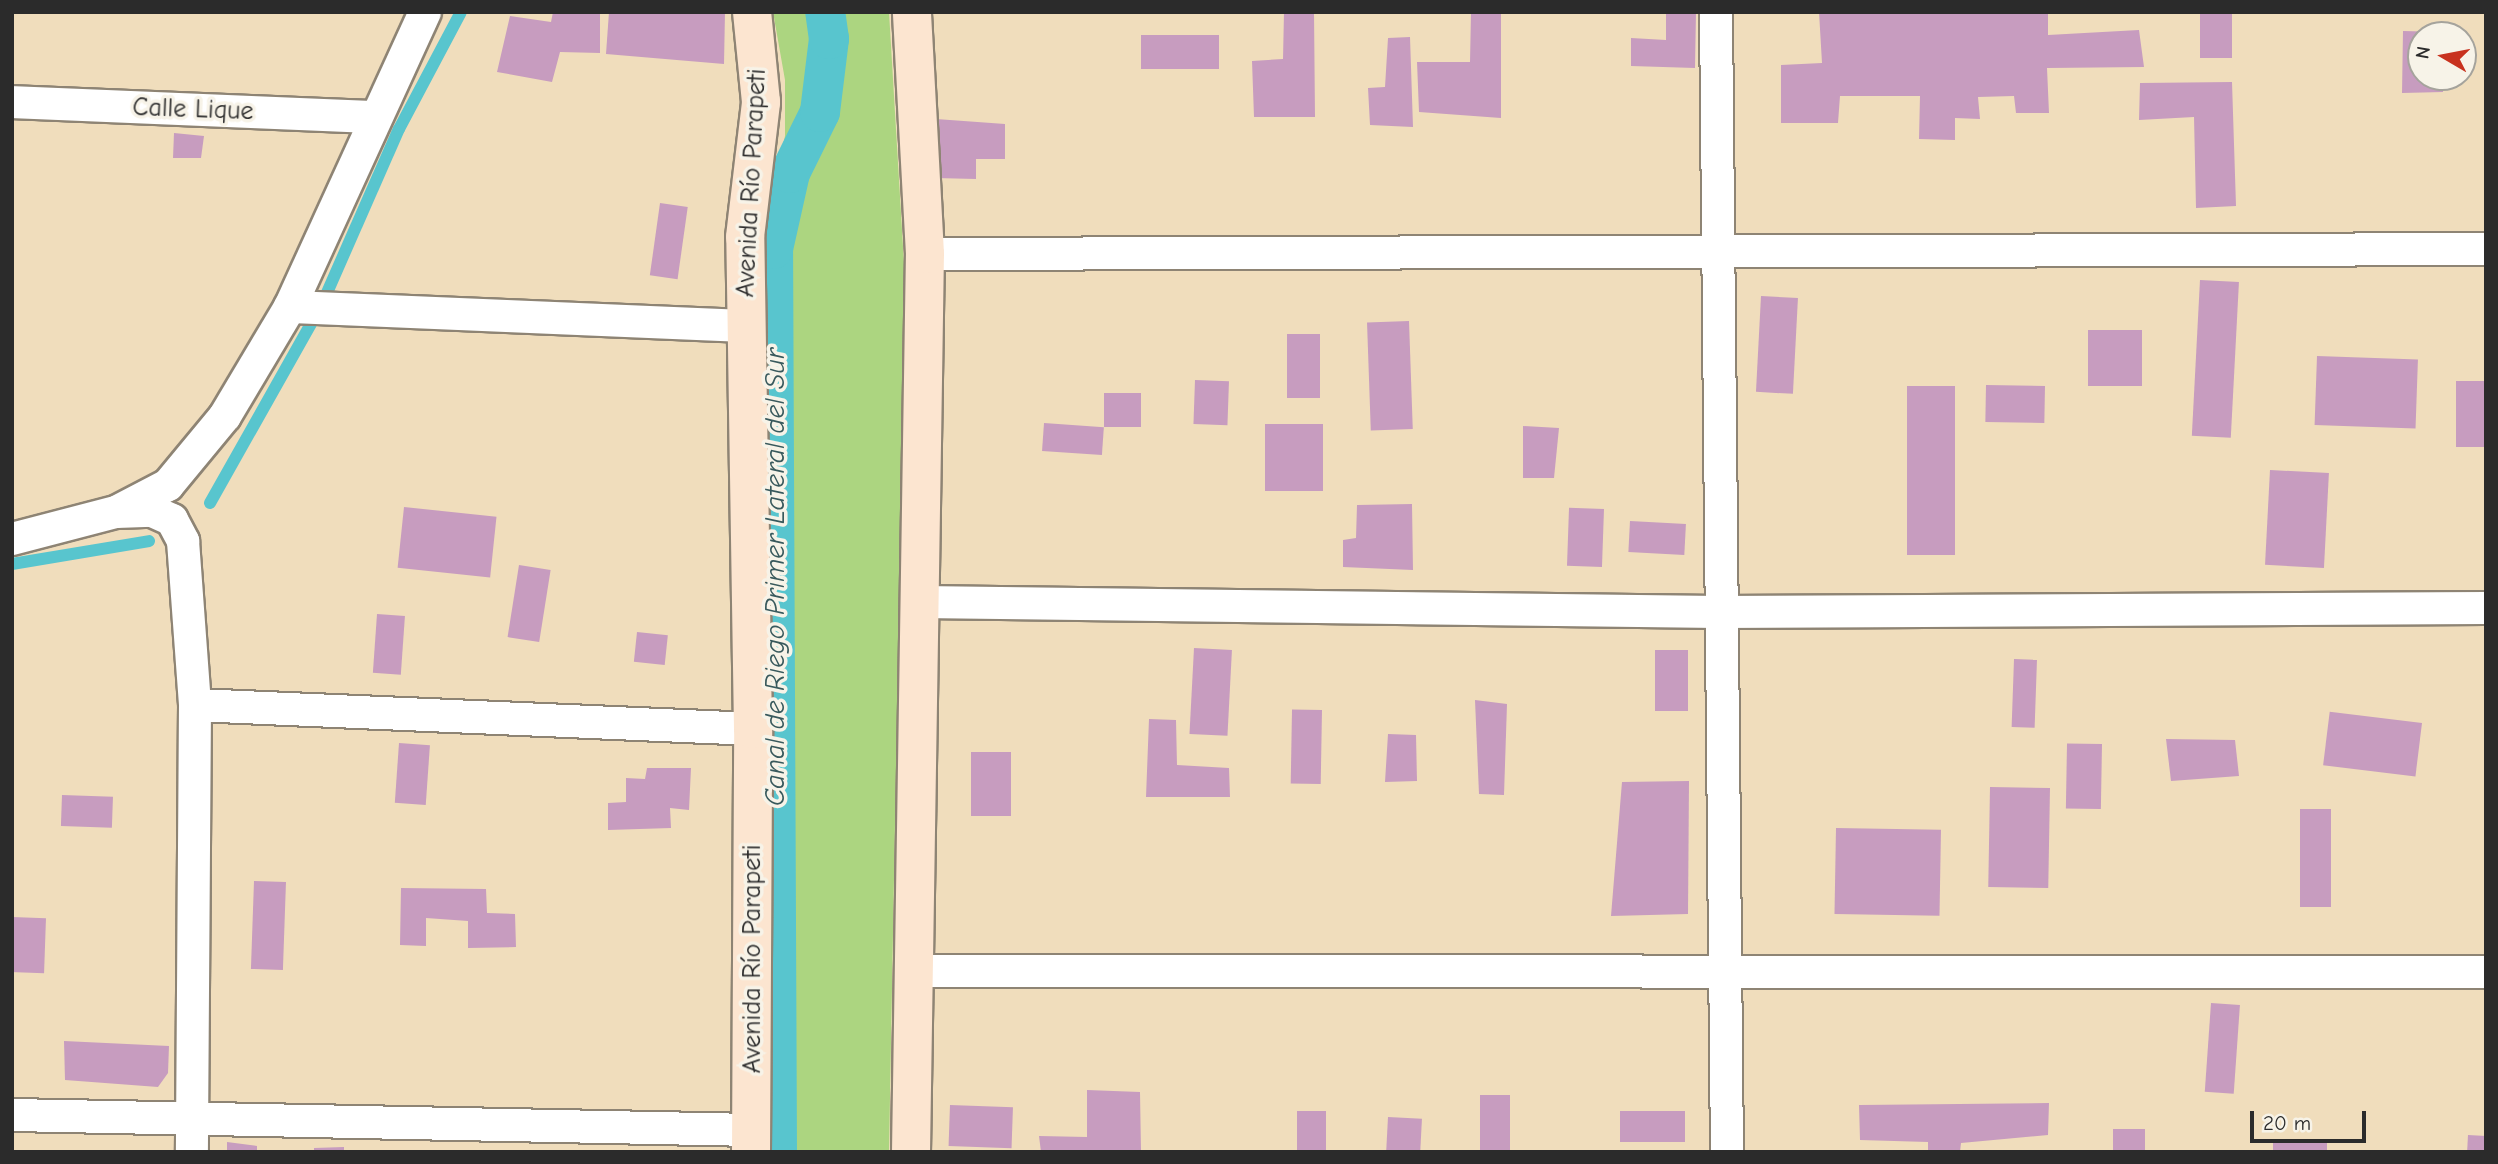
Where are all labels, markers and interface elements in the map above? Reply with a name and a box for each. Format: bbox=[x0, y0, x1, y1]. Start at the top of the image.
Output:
north arrow bbox=[2407, 21, 2477, 91]
text: N bbox=[2411, 45, 2435, 61]
street label: Avenida Río Parapeti bbox=[730, 68, 774, 298]
street label: Calle Lique bbox=[132, 92, 254, 128]
water label: Canal de Riego Primer Lateral del Sur bbox=[758, 348, 792, 806]
street label: Avenida Río Parapeti bbox=[737, 845, 769, 1073]
scale bar bbox=[2253, 1098, 2368, 1142]
text: 20 m bbox=[2263, 1111, 2311, 1135]

